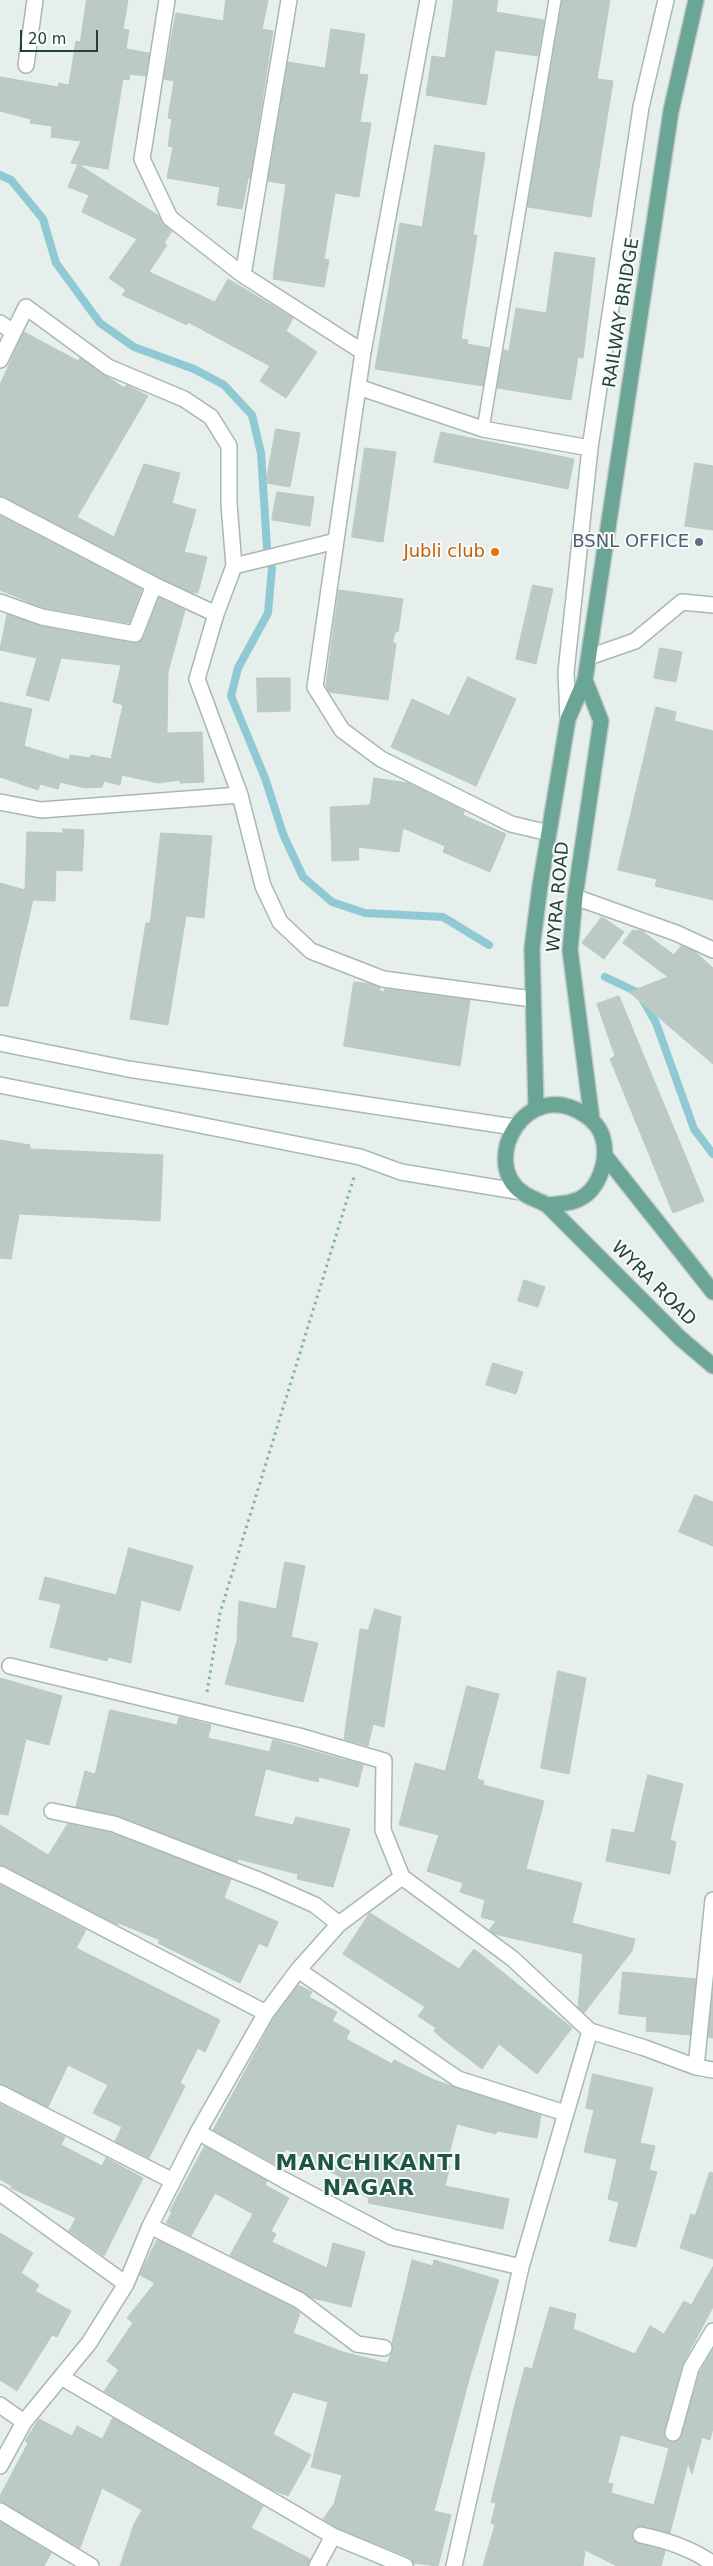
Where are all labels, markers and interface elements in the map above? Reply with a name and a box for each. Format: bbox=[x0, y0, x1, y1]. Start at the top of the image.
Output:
scale bar bbox=[22, 20, 100, 52]
text: 20 m bbox=[28, 30, 66, 48]
street label: RAILWAY BRIDGE bbox=[599, 236, 645, 390]
place label: BSNL OFFICE bbox=[572, 531, 689, 553]
marker: BSNL OFFICE bbox=[693, 536, 705, 548]
place label: Jubli club bbox=[403, 541, 485, 563]
marker: Jubli club bbox=[489, 546, 501, 558]
street label: WYRA ROAD bbox=[543, 841, 575, 953]
street label: WYRA ROAD bbox=[606, 1237, 700, 1331]
district label: MANCHIKANTI NAGAR bbox=[274, 2151, 464, 2202]

